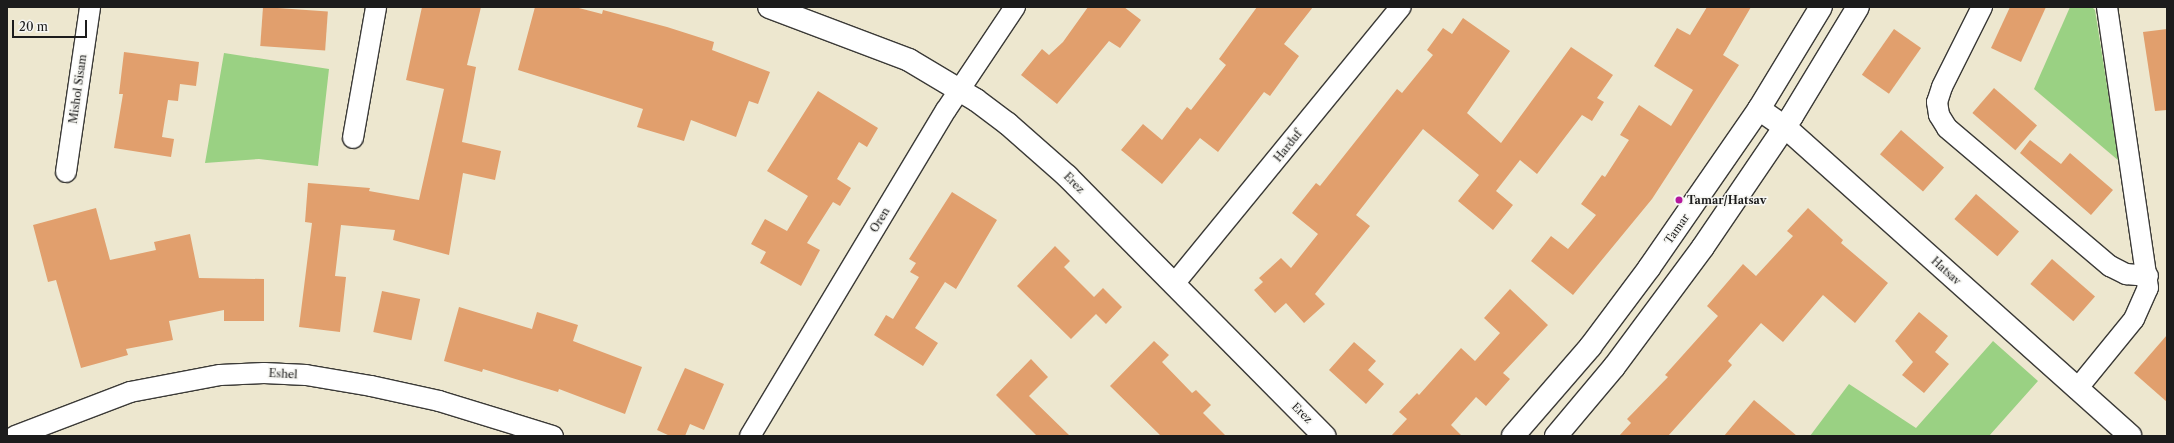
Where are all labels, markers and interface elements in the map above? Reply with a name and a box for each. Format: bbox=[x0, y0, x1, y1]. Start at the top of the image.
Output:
scale bar bbox=[14, 12, 89, 38]
text: 20 m bbox=[19, 19, 48, 34]
street label: Mishol Sisam bbox=[67, 53, 89, 125]
street label: Harduf bbox=[1271, 127, 1305, 165]
street label: Erez bbox=[1061, 170, 1087, 196]
place label: Tamar/Hatsav bbox=[1687, 193, 1766, 207]
marker: Tamar/Hatsav bbox=[1674, 195, 1684, 205]
street label: Oren bbox=[867, 205, 893, 235]
street label: Tamar bbox=[1662, 211, 1692, 247]
street label: Hatsav bbox=[1928, 254, 1964, 288]
street label: Eshel bbox=[268, 367, 298, 381]
street label: Erez bbox=[1289, 400, 1315, 426]

